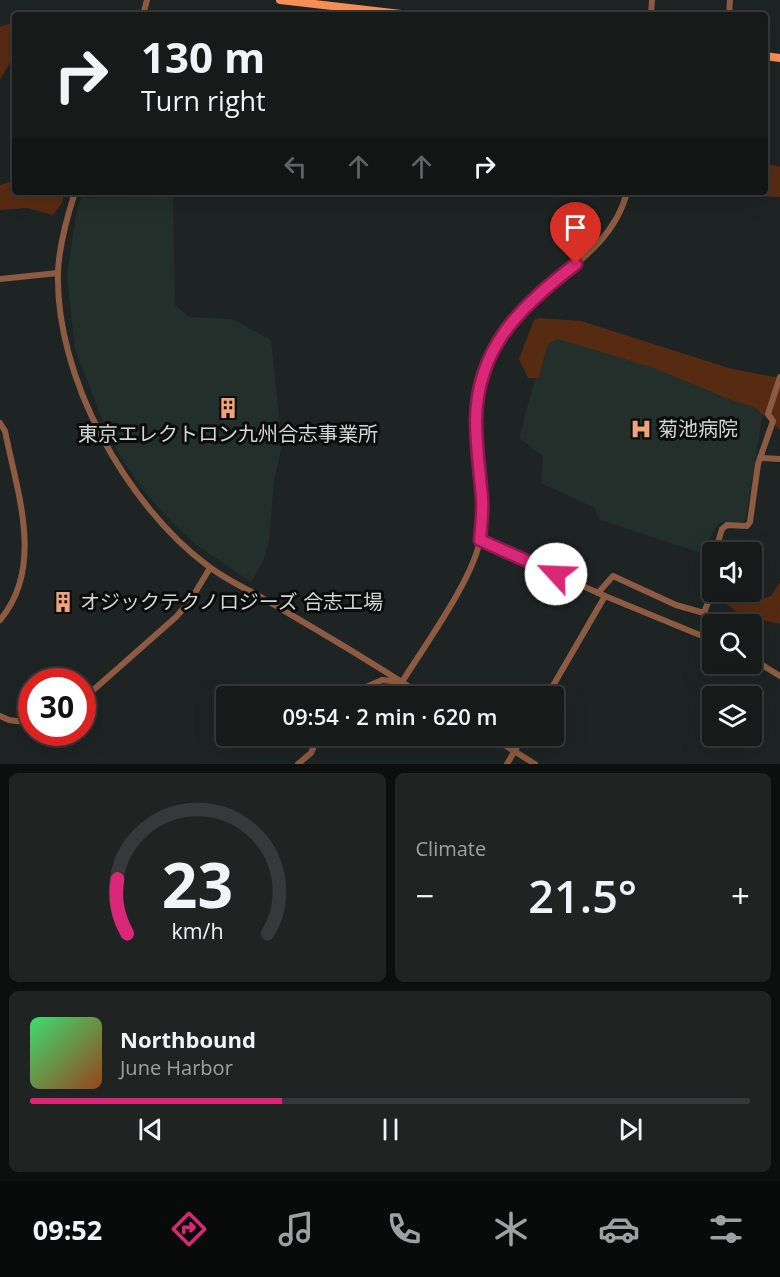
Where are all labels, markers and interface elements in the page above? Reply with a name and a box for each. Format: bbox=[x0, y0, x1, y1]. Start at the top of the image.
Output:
text: 130 m bbox=[141, 28, 265, 85]
icon: right bbox=[42, 36, 120, 114]
text: Turn right bbox=[141, 82, 266, 119]
icon: left bbox=[279, 150, 312, 183]
icon: ahead bbox=[342, 150, 375, 183]
icon: ahead bbox=[405, 150, 438, 183]
icon: right bbox=[468, 150, 501, 183]
pin bbox=[550, 202, 601, 264]
icon: arrive bbox=[559, 211, 592, 244]
building icon: 東京エレクトロン九州合志事業所 bbox=[216, 396, 240, 420]
place label: 菊池病院 bbox=[658, 415, 738, 442]
hospital icon: 菊池病院 bbox=[629, 417, 653, 441]
place label: 東京エレクトロン九州合志事業所 bbox=[78, 420, 378, 447]
position arrow bbox=[524, 542, 588, 606]
map controls bbox=[702, 542, 762, 746]
button: sound bbox=[702, 542, 762, 602]
place label: オジックテクノロジーズ 合志工場 bbox=[80, 588, 383, 615]
building icon: オジックテクノロジーズ 合志工場 bbox=[51, 590, 75, 614]
button: search bbox=[702, 614, 762, 674]
speed limit sign: 30 bbox=[18, 668, 96, 746]
button: layers bbox=[702, 686, 762, 746]
text: 09:54 · 2 min · 620 m bbox=[282, 701, 498, 731]
text: Climate bbox=[416, 835, 486, 862]
text: 23 bbox=[162, 841, 233, 926]
text: 21.5° bbox=[528, 865, 637, 926]
text: − bbox=[416, 873, 434, 918]
text: + bbox=[731, 873, 750, 918]
text: km/h bbox=[171, 917, 223, 946]
text: Northbound bbox=[120, 1024, 256, 1054]
text: June Harbor bbox=[120, 1054, 233, 1081]
icon: previous bbox=[134, 1113, 167, 1146]
icon: pause bbox=[374, 1113, 407, 1146]
icon: next bbox=[614, 1113, 647, 1146]
icon: directions bbox=[168, 1208, 210, 1250]
icon: music bbox=[275, 1208, 317, 1250]
icon: phone bbox=[383, 1208, 425, 1250]
icon: climate bbox=[490, 1208, 532, 1250]
icon: car bbox=[598, 1208, 640, 1250]
icon: filters bbox=[705, 1208, 747, 1250]
text: 09:52 bbox=[33, 1211, 102, 1248]

